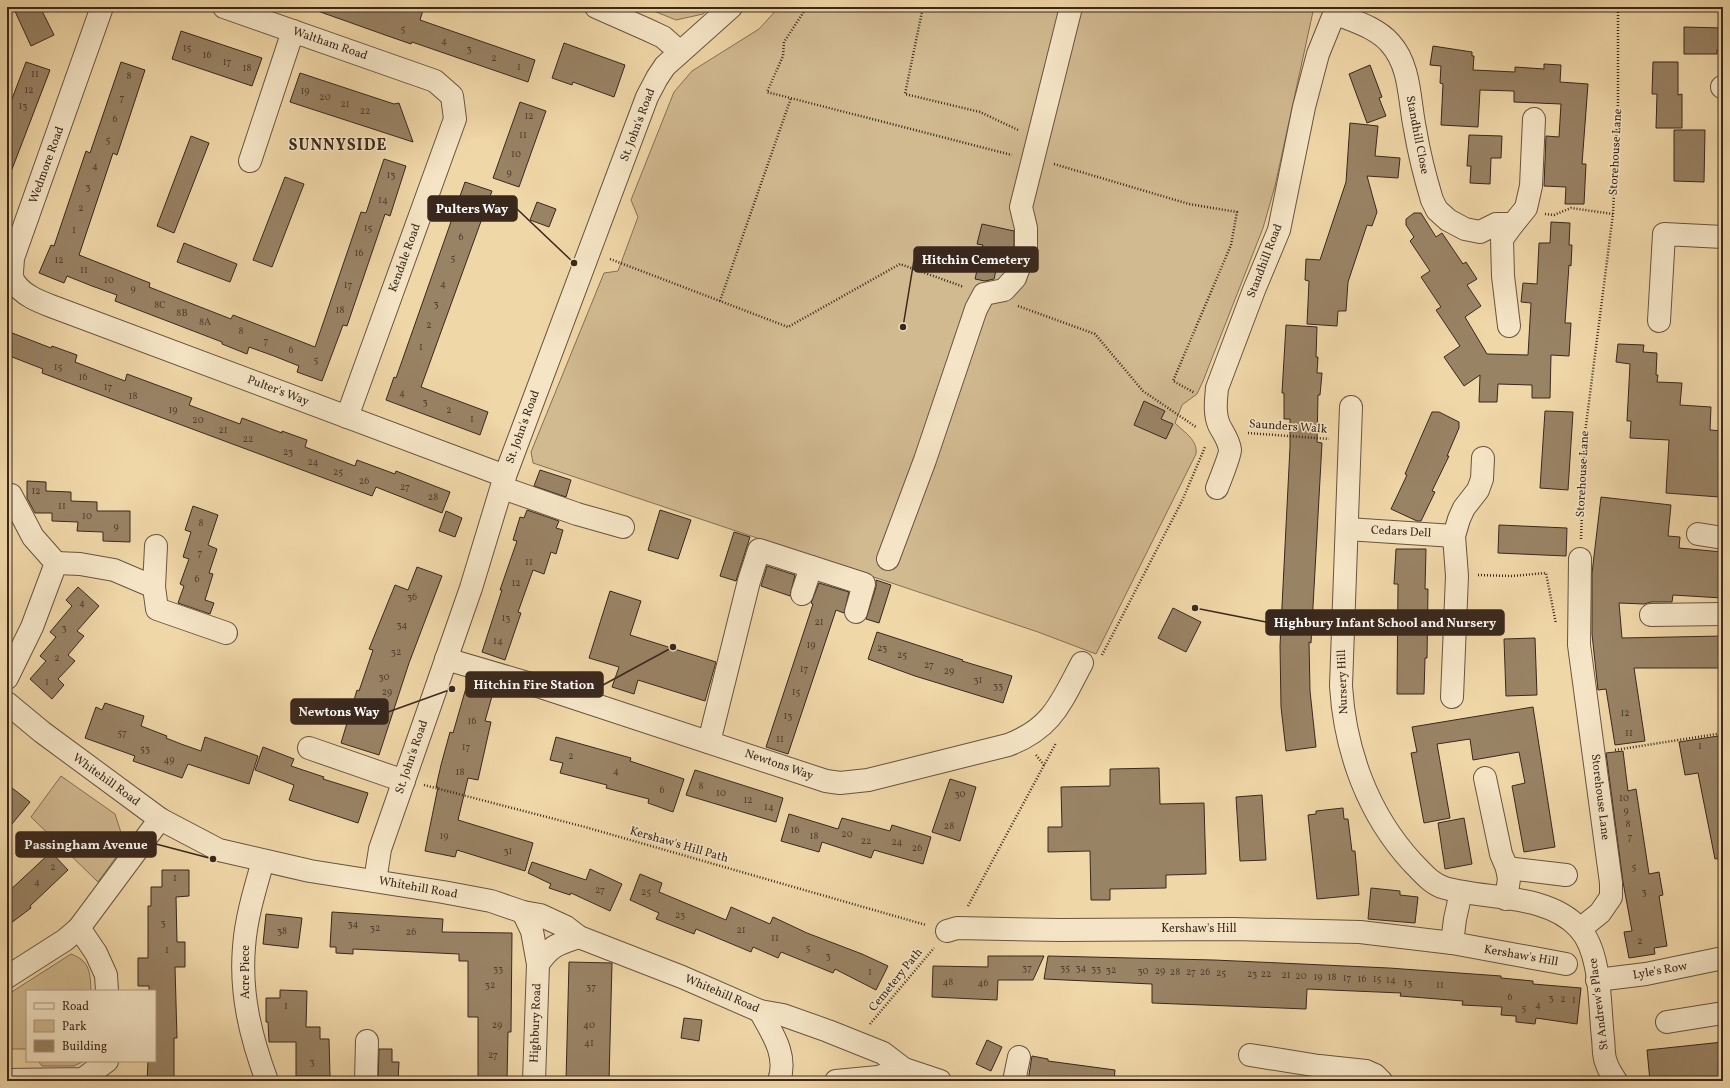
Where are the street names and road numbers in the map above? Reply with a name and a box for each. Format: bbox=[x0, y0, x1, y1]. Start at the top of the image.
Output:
street label: Waltham Road bbox=[290, 24, 370, 64]
street label: St. John's Road bbox=[617, 86, 659, 164]
street label: Standhill Close bbox=[1402, 94, 1433, 176]
street label: Storehouse Lane bbox=[1606, 108, 1626, 196]
street label: Wedmore Road bbox=[26, 124, 68, 206]
street label: Kendale Road bbox=[385, 221, 425, 295]
street label: Standhill Road bbox=[1244, 221, 1287, 300]
street label: Pulter's Way bbox=[245, 372, 312, 410]
street label: St. John's Road bbox=[502, 388, 544, 466]
street label: Saunders Walk bbox=[1248, 416, 1328, 438]
street label: Storehouse Lane bbox=[1573, 430, 1593, 518]
street label: Cedars Dell bbox=[1370, 522, 1432, 542]
street label: Nursery Hill bbox=[1334, 649, 1352, 715]
street label: St. John's Road bbox=[392, 718, 432, 796]
street label: Newtons Way bbox=[742, 746, 816, 784]
street label: Whitehill Road bbox=[69, 750, 143, 810]
street label: Storehouse Lane bbox=[1587, 753, 1613, 841]
street label: Kershaw's Hill Path bbox=[628, 823, 730, 867]
street label: Whitehill Road bbox=[377, 873, 459, 903]
street label: Kershaw's Hill bbox=[1161, 921, 1237, 937]
street label: Kershaw's Hill bbox=[1483, 942, 1560, 970]
street label: Acre Piece bbox=[238, 945, 254, 999]
street label: Cemetery Path bbox=[865, 945, 927, 1015]
street label: St Andrew's Place bbox=[1585, 957, 1613, 1051]
street label: Lyle's Row bbox=[1632, 958, 1689, 984]
street label: Whitehill Road bbox=[682, 971, 762, 1017]
street label: Highbury Road bbox=[527, 983, 545, 1063]

